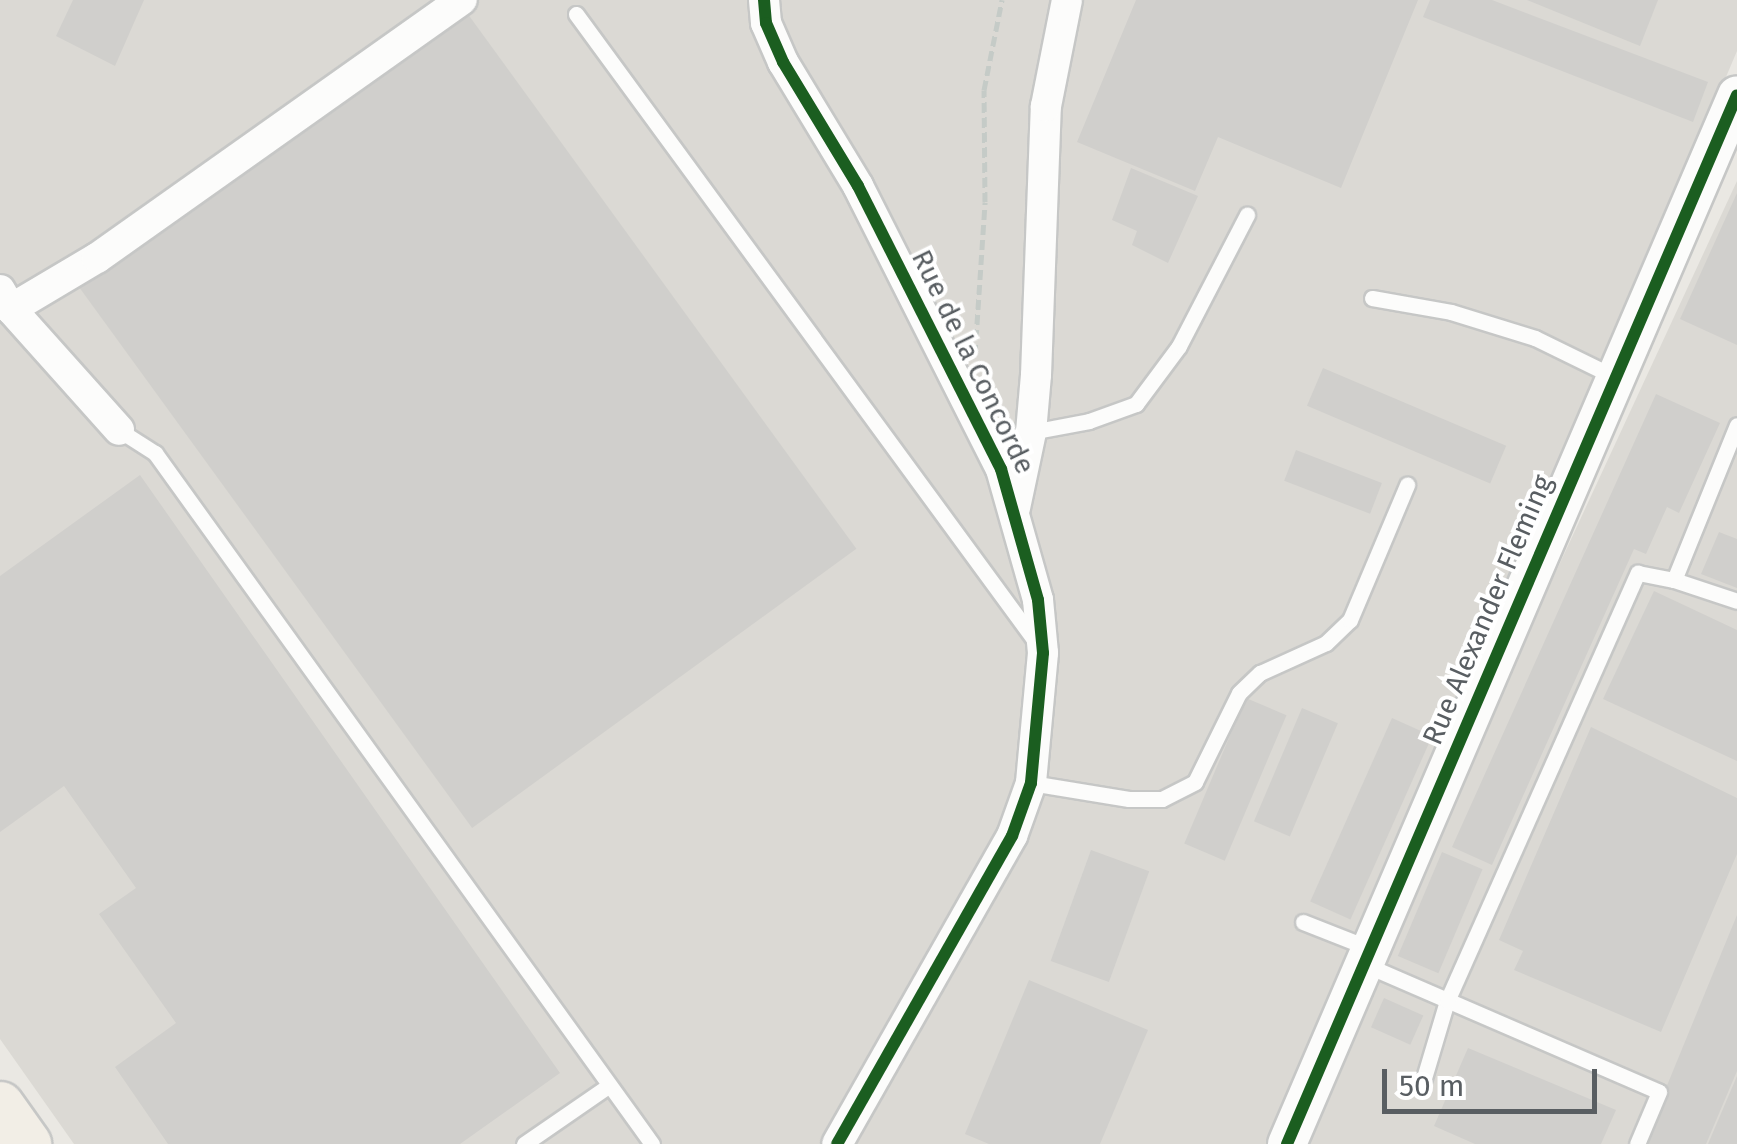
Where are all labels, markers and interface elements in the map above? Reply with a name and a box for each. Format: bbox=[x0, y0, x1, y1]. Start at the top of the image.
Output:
street label: Rue de la Concorde bbox=[904, 244, 1042, 480]
street label: Rue Alexander Fleming bbox=[1416, 470, 1560, 750]
scale bar bbox=[1387, 1049, 1602, 1111]
text: 50 m bbox=[1399, 1068, 1464, 1104]

